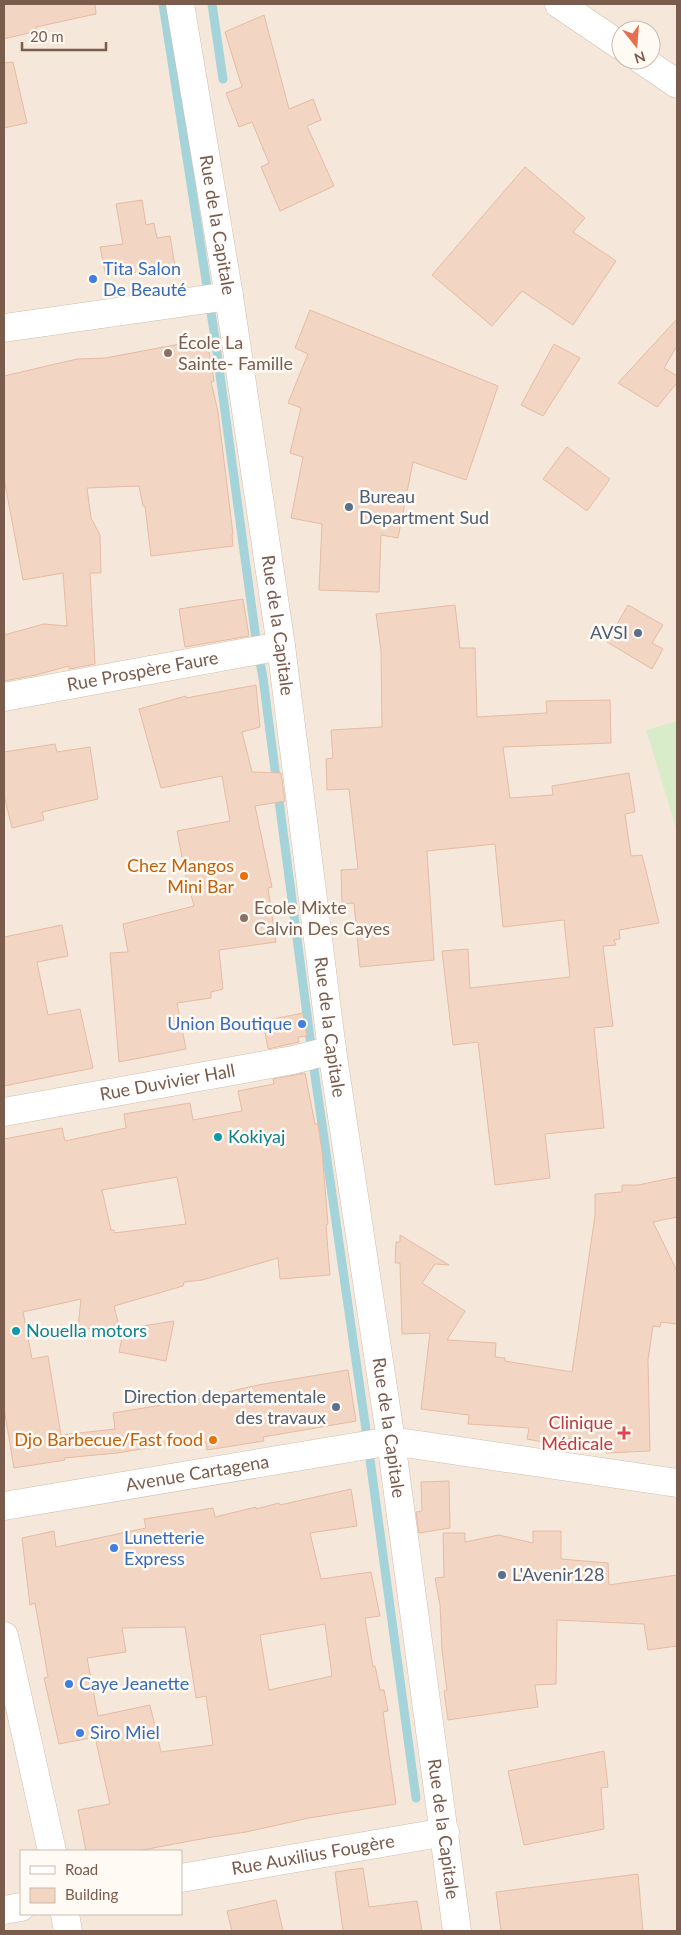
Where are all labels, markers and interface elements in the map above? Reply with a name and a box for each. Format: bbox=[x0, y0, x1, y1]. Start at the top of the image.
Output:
scale bar bbox=[22, 20, 106, 52]
north arrow bbox=[611, 20, 661, 70]
text: 20 m bbox=[30, 27, 64, 45]
text: N bbox=[632, 48, 648, 68]
street label: Rue de la Capitale bbox=[195, 153, 241, 296]
place label: Tita Salon De Beauté bbox=[103, 257, 187, 300]
marker: Tita Salon De Beauté bbox=[87, 273, 99, 285]
place label: École La Sainte- Famille bbox=[178, 331, 293, 374]
marker: École La Sainte- Famille bbox=[162, 347, 174, 359]
place label: Bureau Department Sud bbox=[359, 485, 489, 528]
marker: Bureau Department Sud bbox=[343, 501, 355, 513]
street label: Rue de la Capitale bbox=[258, 553, 299, 697]
place label: AVSI bbox=[590, 621, 628, 643]
marker: AVSI bbox=[632, 627, 644, 639]
street label: Rue Prospère Faure bbox=[65, 646, 220, 695]
place label: Chez Mangos Mini Bar bbox=[127, 854, 234, 897]
marker: Chez Mangos Mini Bar bbox=[238, 870, 250, 882]
place label: Ecole Mixte Calvin Des Cayes bbox=[254, 896, 390, 939]
marker: Ecole Mixte Calvin Des Cayes bbox=[238, 912, 250, 924]
street label: Rue de la Capitale bbox=[310, 955, 351, 1099]
place label: Union Boutique bbox=[167, 1012, 292, 1034]
marker: Union Boutique bbox=[296, 1018, 308, 1030]
street label: Rue Duvivier Hall bbox=[98, 1059, 237, 1105]
place label: Kokiyaj bbox=[228, 1125, 285, 1147]
marker: Kokiyaj bbox=[212, 1131, 224, 1143]
place label: Nouella motors bbox=[26, 1319, 147, 1341]
marker: Nouella motors bbox=[10, 1325, 22, 1337]
street label: Rue de la Capitale bbox=[369, 1356, 411, 1499]
place label: Direction departementale des travaux bbox=[123, 1385, 326, 1428]
marker: Direction departementale des travaux bbox=[330, 1401, 342, 1413]
place label: Clinique Médicale bbox=[541, 1411, 613, 1454]
marker: Clinique Médicale bbox=[617, 1426, 631, 1440]
place label: Djo Barbecue/Fast food bbox=[14, 1428, 203, 1450]
marker: Djo Barbecue/Fast food bbox=[207, 1434, 219, 1446]
street label: Avenue Cartagena bbox=[124, 1450, 270, 1495]
place label: Lunetterie Express bbox=[124, 1526, 204, 1569]
marker: Lunetterie Express bbox=[108, 1542, 120, 1554]
place label: L'Avenir128 bbox=[512, 1563, 604, 1585]
marker: L'Avenir128 bbox=[496, 1569, 508, 1581]
place label: Caye Jeanette bbox=[79, 1672, 189, 1694]
marker: Caye Jeanette bbox=[63, 1678, 75, 1690]
place label: Siro Miel bbox=[90, 1721, 160, 1743]
marker: Siro Miel bbox=[74, 1727, 86, 1739]
street label: Rue de la Capitale bbox=[424, 1757, 465, 1900]
street label: Rue Auxilius Fougère bbox=[230, 1829, 396, 1879]
legend bbox=[20, 1850, 182, 1915]
text: Road bbox=[65, 1860, 98, 1878]
text: Building bbox=[65, 1885, 118, 1903]

